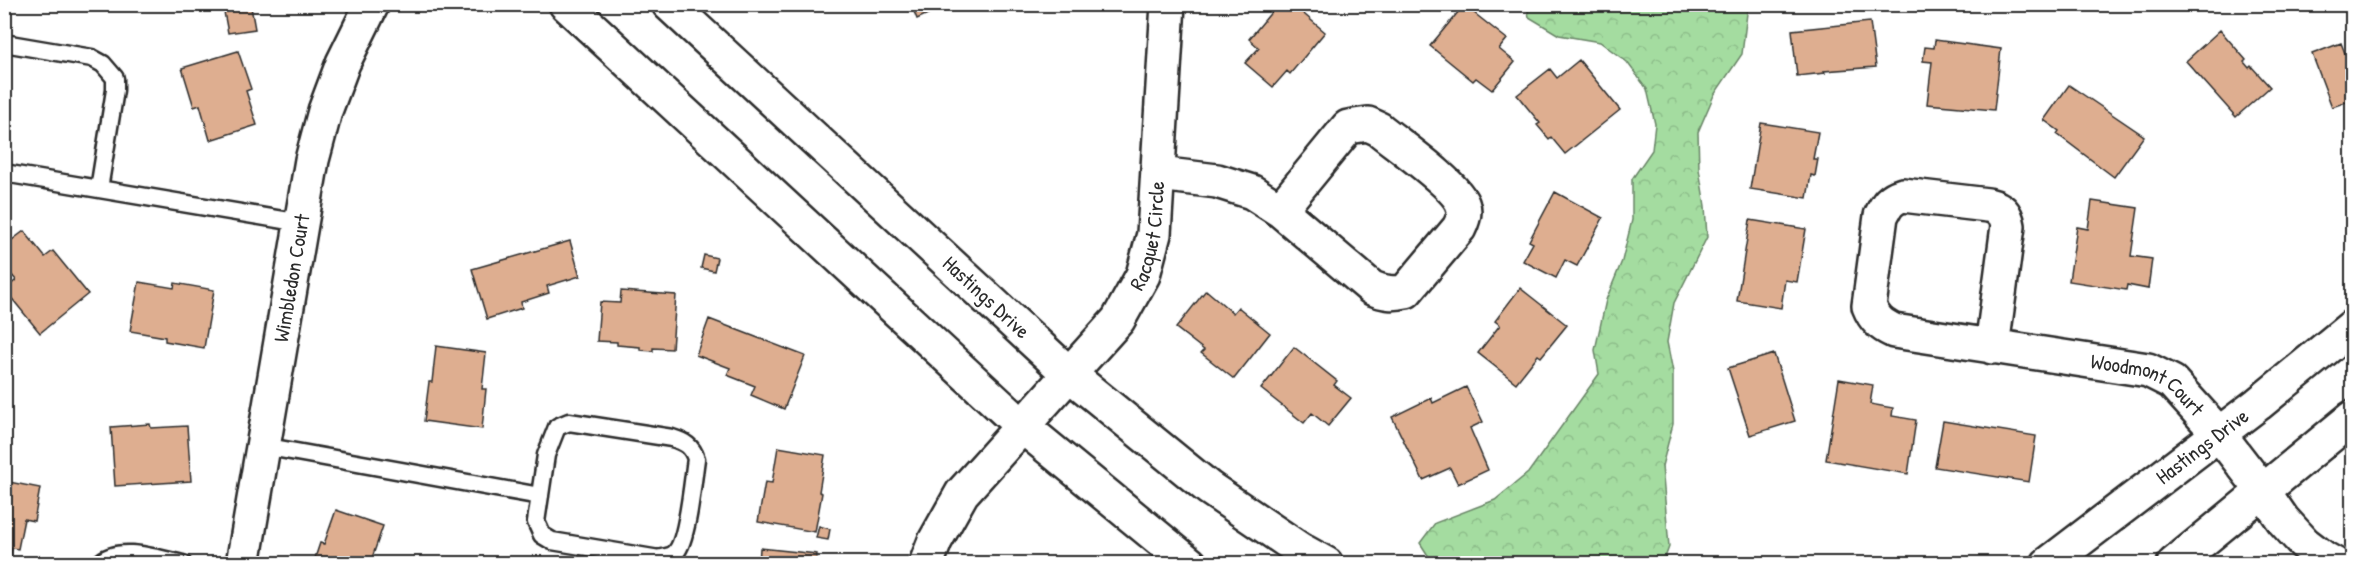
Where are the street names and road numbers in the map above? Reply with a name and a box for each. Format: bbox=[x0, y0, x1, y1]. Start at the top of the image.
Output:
street label: Racquet Circle bbox=[1122, 180, 1171, 296]
street label: Wimbledon Court bbox=[266, 211, 317, 344]
street label: Hastings Drive bbox=[936, 249, 1036, 345]
street label: Woodmont Court bbox=[2089, 346, 2211, 423]
street label: Hastings Drive bbox=[2150, 401, 2254, 491]

